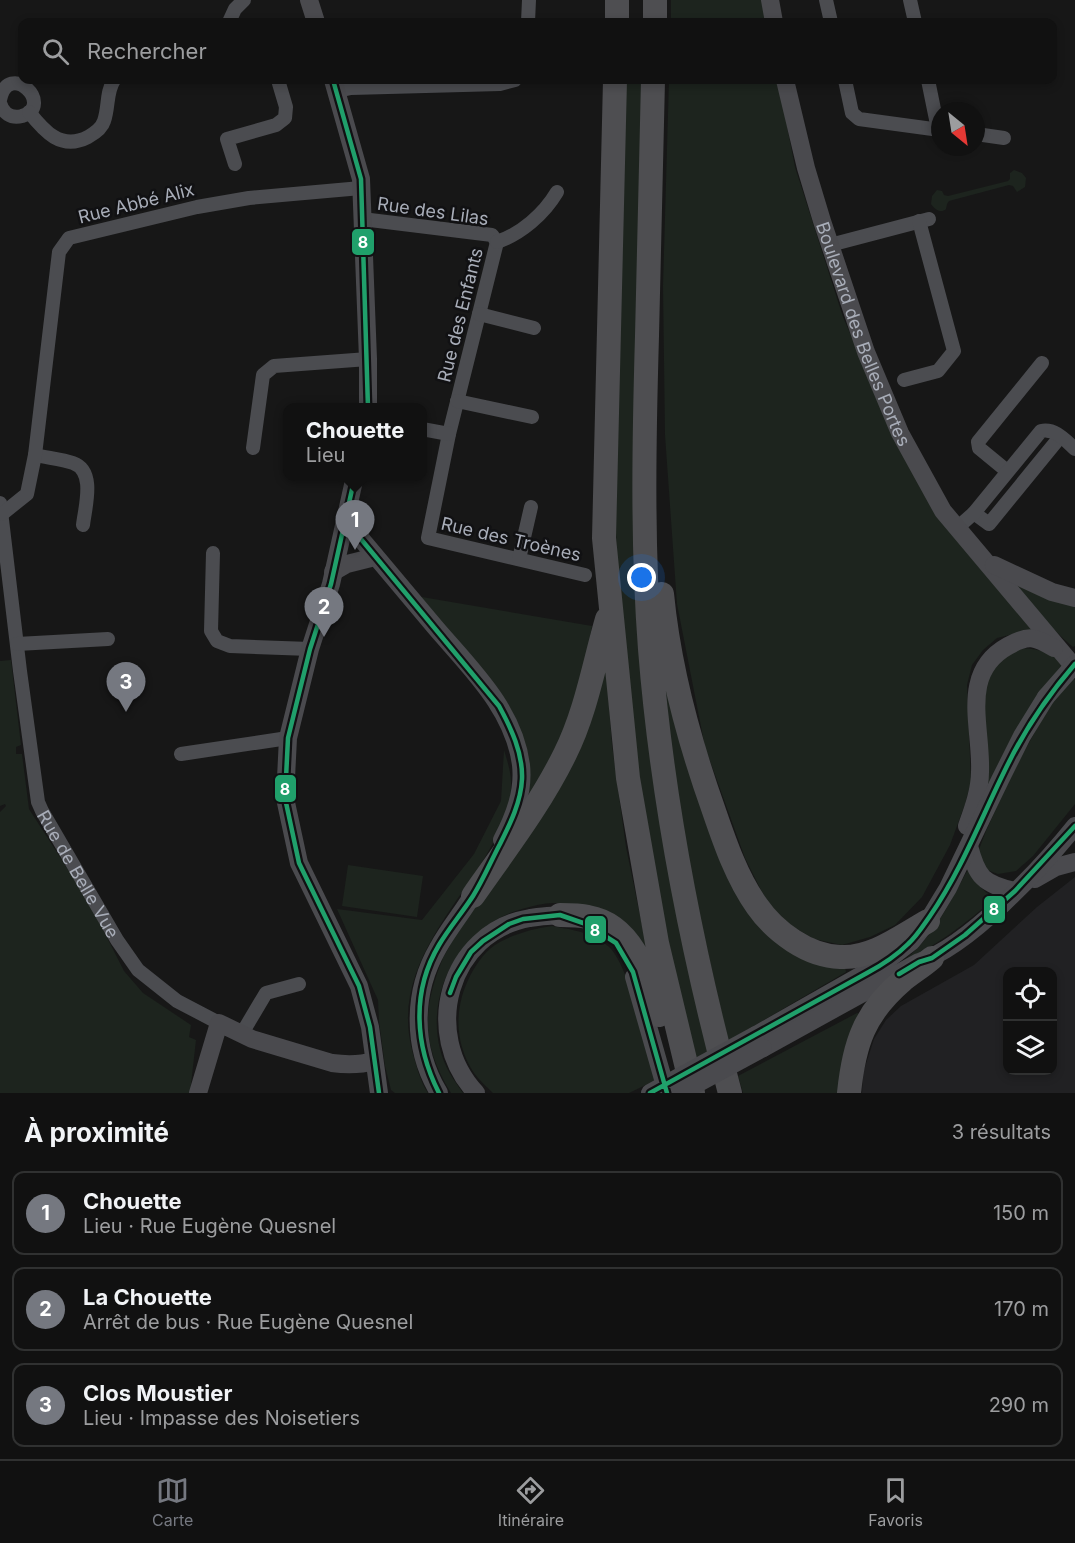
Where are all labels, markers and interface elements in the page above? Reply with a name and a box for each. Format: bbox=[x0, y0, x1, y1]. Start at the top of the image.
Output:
search box bbox=[18, 18, 1057, 84]
icon: search bbox=[39, 35, 72, 68]
text: Rechercher bbox=[87, 38, 207, 64]
north arrow bbox=[931, 102, 985, 156]
street label: Rue Abbé Alix bbox=[76, 178, 196, 228]
street label: Rue des Lilas bbox=[376, 193, 490, 229]
street label: Boulevard des Belles Portes bbox=[812, 219, 915, 449]
line badge: 8 bbox=[351, 228, 375, 256]
text: 8 bbox=[358, 232, 368, 252]
street label: Rue des Enfants bbox=[433, 246, 487, 384]
popup bbox=[283, 403, 427, 481]
text: Chouette bbox=[306, 417, 404, 443]
text: Lieu bbox=[306, 443, 345, 467]
pin: 1 bbox=[336, 500, 374, 550]
street label: Rue des Troènes bbox=[439, 513, 583, 565]
your location bbox=[627, 563, 656, 592]
pin: 2 bbox=[304, 588, 344, 637]
pin: 3 bbox=[106, 662, 146, 712]
line badge: 8 bbox=[274, 774, 297, 803]
text: 8 bbox=[280, 779, 290, 799]
street label: Rue de Belle Vue bbox=[33, 806, 124, 942]
line badge: 8 bbox=[983, 895, 1006, 924]
text: 8 bbox=[989, 899, 999, 919]
line badge: 8 bbox=[584, 915, 607, 944]
text: 8 bbox=[590, 920, 600, 940]
map controls bbox=[1003, 967, 1057, 1075]
button: locate bbox=[1003, 967, 1057, 1021]
button: layers bbox=[1003, 1021, 1057, 1075]
text: À proximité bbox=[24, 1117, 169, 1148]
text: 3 résultats bbox=[952, 1120, 1051, 1144]
text: Chouette bbox=[83, 1188, 182, 1214]
text: 1 bbox=[41, 1201, 50, 1225]
text: 150 m bbox=[993, 1201, 1049, 1225]
text: Lieu · Rue Eugène Quesnel bbox=[83, 1214, 336, 1238]
text: La Chouette bbox=[83, 1284, 212, 1310]
text: 2 bbox=[39, 1297, 52, 1321]
text: 170 m bbox=[994, 1297, 1049, 1321]
text: Arrêt de bus · Rue Eugène Quesnel bbox=[83, 1310, 413, 1334]
text: Clos Moustier bbox=[83, 1380, 232, 1406]
text: 3 bbox=[39, 1393, 52, 1417]
text: 290 m bbox=[989, 1393, 1049, 1417]
text: Lieu · Impasse des Noisetiers bbox=[83, 1406, 360, 1430]
tab: Carte bbox=[152, 1474, 193, 1530]
tab: Itinéraire bbox=[498, 1474, 564, 1530]
tab: Favoris bbox=[868, 1474, 923, 1530]

